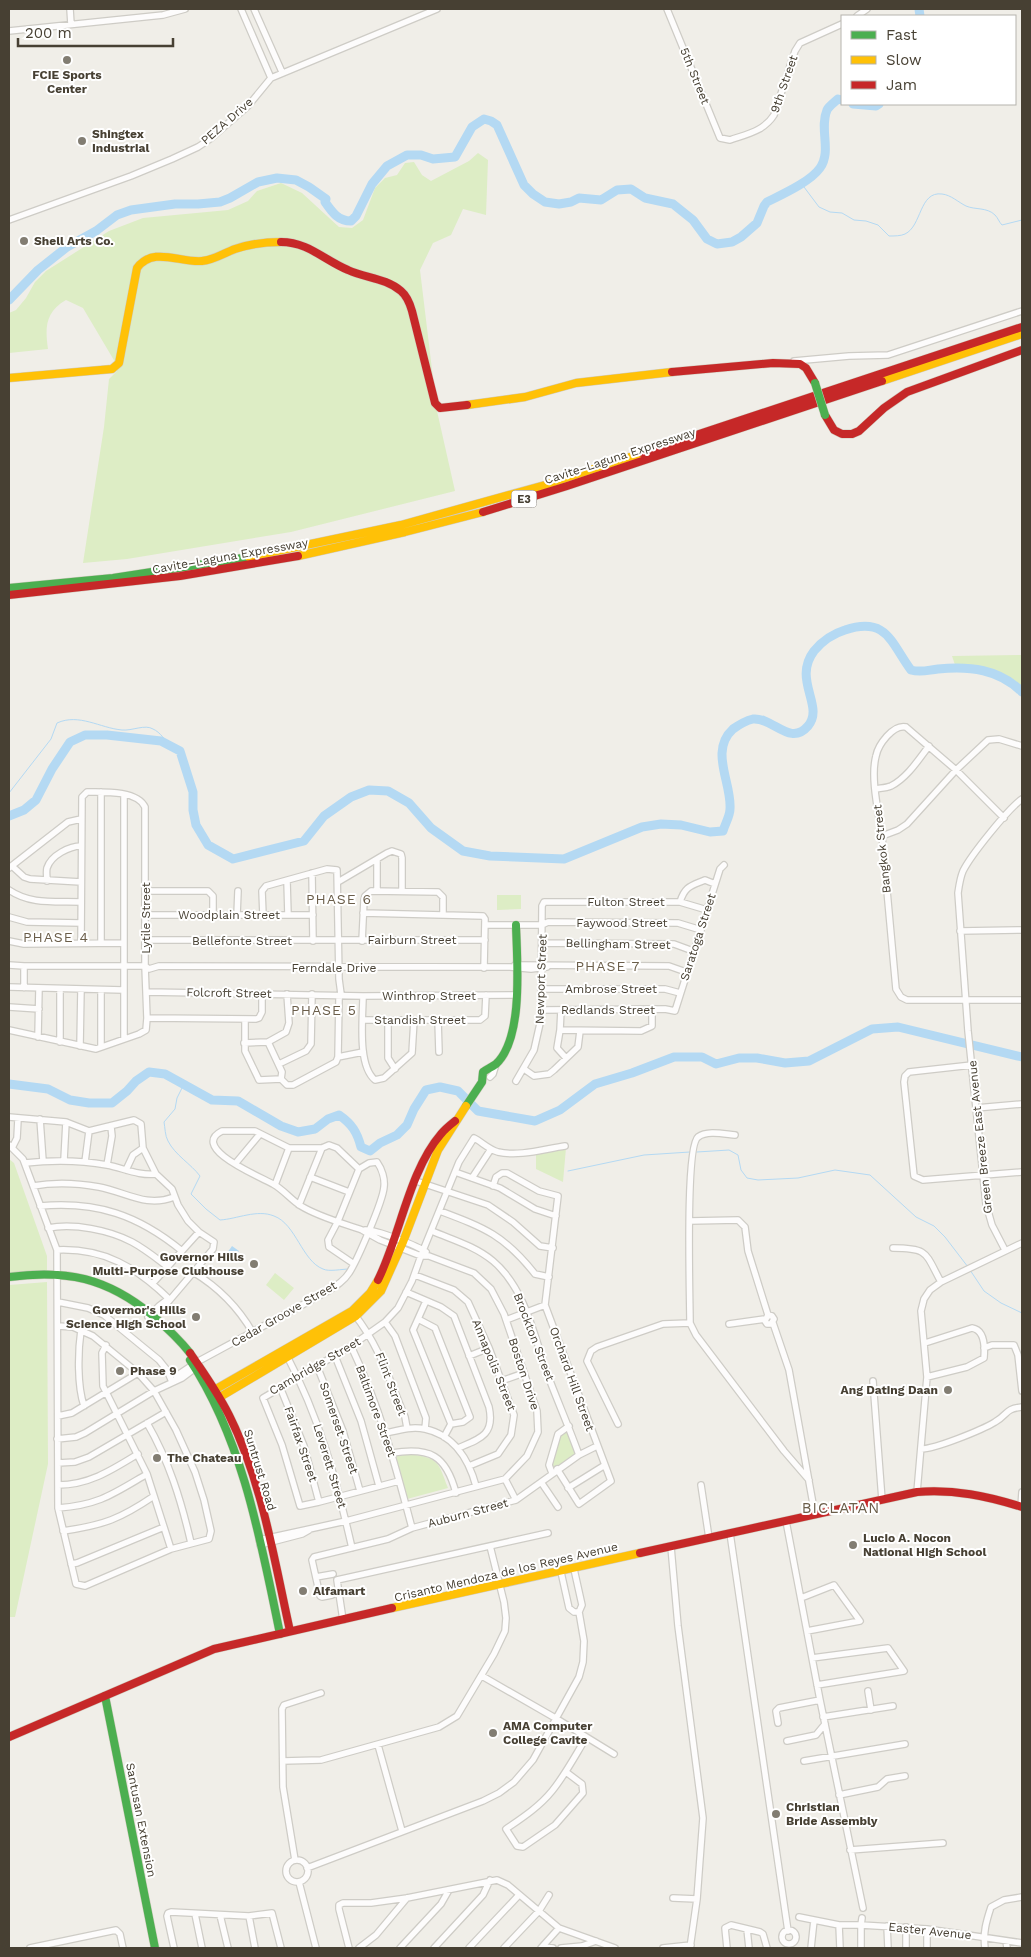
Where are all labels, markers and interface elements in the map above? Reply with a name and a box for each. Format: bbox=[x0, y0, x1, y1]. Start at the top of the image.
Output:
scale bar bbox=[18, 15, 172, 47]
legend bbox=[841, 15, 1016, 105]
text: 200 m bbox=[25, 24, 72, 42]
text: Fast bbox=[886, 26, 918, 44]
street label: 5th Street bbox=[677, 46, 713, 106]
text: Slow bbox=[886, 51, 922, 69]
street label: 9th Street bbox=[768, 53, 800, 115]
marker: FCIE Sports Center bbox=[61, 54, 73, 66]
place label: FCIE Sports Center bbox=[32, 68, 102, 96]
text: Jam bbox=[886, 76, 917, 94]
street label: PEZA Drive bbox=[198, 95, 256, 147]
place label: Shingtex Industrial bbox=[92, 127, 149, 155]
marker: Shingtex Industrial bbox=[76, 135, 88, 147]
place label: Shell Arts Co. bbox=[34, 234, 114, 248]
marker: Shell Arts Co. bbox=[18, 235, 30, 247]
street label: Cavite–Laguna Expressway bbox=[543, 425, 698, 487]
road number: E3 bbox=[512, 490, 536, 508]
street label: Cavite–Laguna Expressway bbox=[151, 535, 310, 577]
street label: Bangkok Street bbox=[870, 804, 894, 894]
street label: Lytile Street bbox=[139, 882, 153, 954]
district label: PHASE 6 bbox=[306, 891, 372, 907]
street label: Saratoga Street bbox=[677, 892, 719, 982]
street label: Fulton Street bbox=[587, 895, 665, 909]
street label: Woodplain Street bbox=[178, 908, 280, 922]
street label: Faywood Street bbox=[576, 916, 668, 930]
district label: PHASE 4 bbox=[23, 929, 89, 945]
street label: Fairburn Street bbox=[367, 933, 457, 947]
street label: Bellefonte Street bbox=[192, 934, 292, 948]
street label: Newport Street bbox=[532, 934, 550, 1024]
street label: Bellingham Street bbox=[565, 936, 671, 952]
district label: PHASE 7 bbox=[576, 958, 640, 974]
street label: Ferndale Drive bbox=[292, 961, 376, 975]
street label: Ambrose Street bbox=[565, 982, 657, 996]
street label: Folcroft Street bbox=[186, 985, 272, 1001]
street label: Winthrop Street bbox=[382, 989, 476, 1003]
district label: PHASE 5 bbox=[291, 1002, 357, 1018]
street label: Redlands Street bbox=[561, 1003, 655, 1017]
street label: Standish Street bbox=[374, 1013, 466, 1027]
street label: Green Breeze East Avenue bbox=[965, 1059, 995, 1214]
place label: Governor Hills Multi-Purpose Clubhouse bbox=[92, 1250, 245, 1278]
marker: Governor Hills Multi-Purpose Clubhouse bbox=[248, 1258, 260, 1270]
street label: Cedar Groove Street bbox=[229, 1278, 339, 1350]
street label: Brockton Street bbox=[511, 1291, 557, 1383]
place label: Governor's Hills Science High School bbox=[66, 1303, 187, 1331]
marker: Governor's Hills Science High School bbox=[190, 1311, 202, 1323]
street label: Annapolis Street bbox=[469, 1317, 519, 1413]
street label: Orchard Hill Street bbox=[547, 1325, 597, 1433]
street label: Cambridge Street bbox=[267, 1334, 363, 1398]
street label: Boston Drive bbox=[506, 1336, 542, 1412]
street label: Flint Street bbox=[372, 1350, 410, 1418]
street label: Baltimore Street bbox=[353, 1363, 399, 1459]
place label: Phase 9 bbox=[130, 1364, 177, 1378]
marker: Phase 9 bbox=[114, 1365, 126, 1377]
street label: Somerset Street bbox=[317, 1380, 361, 1476]
place label: Ang Dating Daan bbox=[841, 1383, 938, 1397]
marker: Ang Dating Daan bbox=[942, 1384, 954, 1396]
street label: Fairfax Street bbox=[282, 1404, 320, 1484]
street label: Leverett Street bbox=[310, 1422, 350, 1510]
street label: Suntrust Road bbox=[241, 1428, 279, 1512]
place label: The Chateau bbox=[167, 1451, 241, 1465]
marker: The Chateau bbox=[151, 1452, 163, 1464]
street label: Auburn Street bbox=[426, 1496, 510, 1530]
district label: BICLATAN bbox=[802, 1499, 880, 1517]
place label: Lucio A. Nocon National High School bbox=[863, 1531, 986, 1559]
street label: Crisanto Mendoza de los Reyes Avenue bbox=[393, 1539, 619, 1605]
marker: Lucio A. Nocon National High School bbox=[847, 1539, 859, 1551]
place label: Alfamart bbox=[313, 1584, 366, 1598]
marker: Alfamart bbox=[297, 1585, 309, 1597]
place label: AMA Computer College Cavite bbox=[503, 1719, 593, 1747]
marker: AMA Computer College Cavite bbox=[487, 1727, 499, 1739]
street label: Santusan Extension bbox=[123, 1762, 159, 1878]
place label: Christian Bride Assembly bbox=[786, 1800, 878, 1828]
marker: Christian Bride Assembly bbox=[770, 1808, 782, 1820]
street label: Easter Avenue bbox=[888, 1920, 972, 1942]

